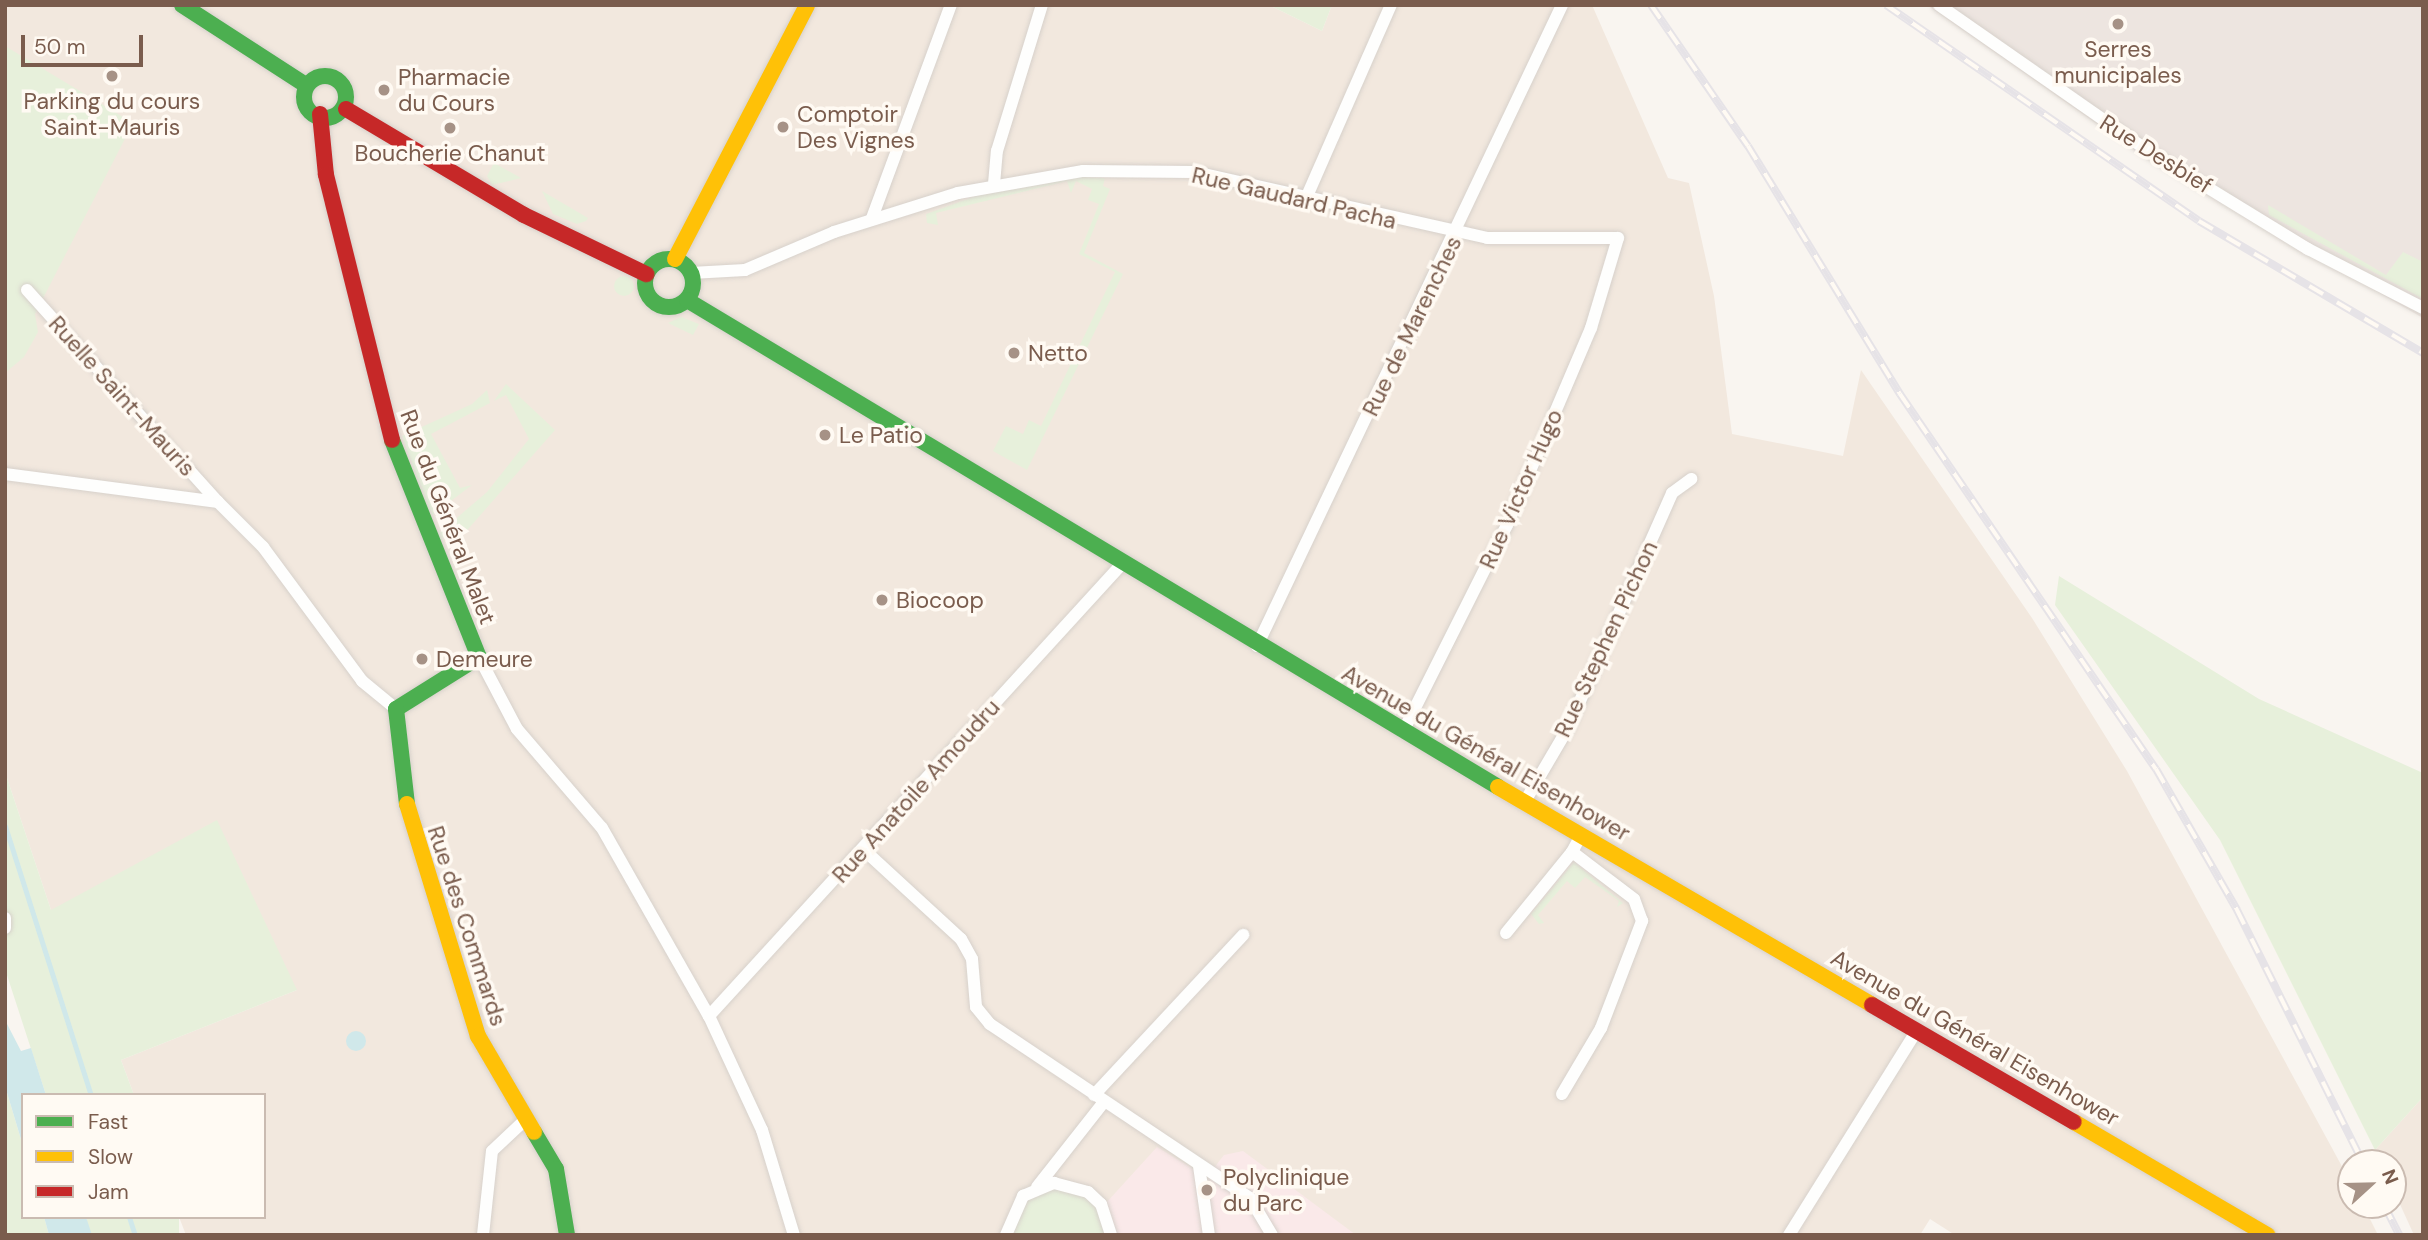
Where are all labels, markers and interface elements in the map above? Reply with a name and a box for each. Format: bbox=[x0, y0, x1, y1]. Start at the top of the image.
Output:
marker: Serres municipales bbox=[2110, 16, 2126, 32]
scale bar bbox=[24, 21, 147, 65]
text: 50 m bbox=[34, 33, 85, 61]
place label: Serres municipales bbox=[2054, 35, 2182, 89]
place label: Pharmacie du Cours bbox=[398, 63, 510, 117]
marker: Parking du cours Saint-Mauris bbox=[104, 68, 120, 84]
marker: Pharmacie du Cours bbox=[376, 82, 392, 98]
place label: Parking du cours Saint-Mauris bbox=[24, 87, 200, 141]
place label: Comptoir Des Vignes bbox=[797, 100, 915, 154]
street label: Rue Desbief bbox=[2095, 109, 2217, 199]
marker: Comptoir Des Vignes bbox=[775, 119, 791, 135]
marker: Boucherie Chanut bbox=[442, 120, 458, 136]
place label: Boucherie Chanut bbox=[355, 139, 545, 167]
street label: Rue Gaudard Pacha bbox=[1189, 161, 1399, 235]
street label: Rue de Marenches bbox=[1356, 232, 1468, 420]
street label: Ruelle Saint-Mauris bbox=[43, 310, 201, 482]
place label: Netto bbox=[1028, 339, 1088, 367]
marker: Netto bbox=[1006, 345, 1022, 361]
street label: Rue Victor Hugo bbox=[1473, 405, 1569, 573]
street label: Rue du Général Malet bbox=[394, 406, 502, 628]
place label: Le Patio bbox=[839, 421, 923, 449]
marker: Le Patio bbox=[817, 427, 833, 443]
street label: Rue Stephen Pichon bbox=[1548, 537, 1664, 741]
place label: Biocoop bbox=[896, 586, 984, 614]
marker: Biocoop bbox=[874, 592, 890, 608]
place label: Demeure bbox=[436, 645, 533, 673]
marker: Demeure bbox=[414, 651, 430, 667]
street label: Avenue du Général Eisenhower bbox=[1337, 659, 1635, 847]
street label: Rue Anatoile Amoudru bbox=[826, 694, 1006, 888]
street label: Rue des Commards bbox=[422, 822, 512, 1030]
street label: Avenue du Général Eisenhower bbox=[1826, 944, 2124, 1132]
legend bbox=[21, 1093, 266, 1219]
text: Fast bbox=[88, 1108, 128, 1136]
text: Slow bbox=[88, 1143, 133, 1171]
north arrow bbox=[2337, 1149, 2407, 1219]
place label: Polyclinique du Parc bbox=[1223, 1163, 1349, 1217]
text: N bbox=[2376, 1166, 2404, 1188]
text: Jam bbox=[88, 1178, 129, 1206]
marker: Polyclinique du Parc bbox=[1197, 1180, 1217, 1200]

